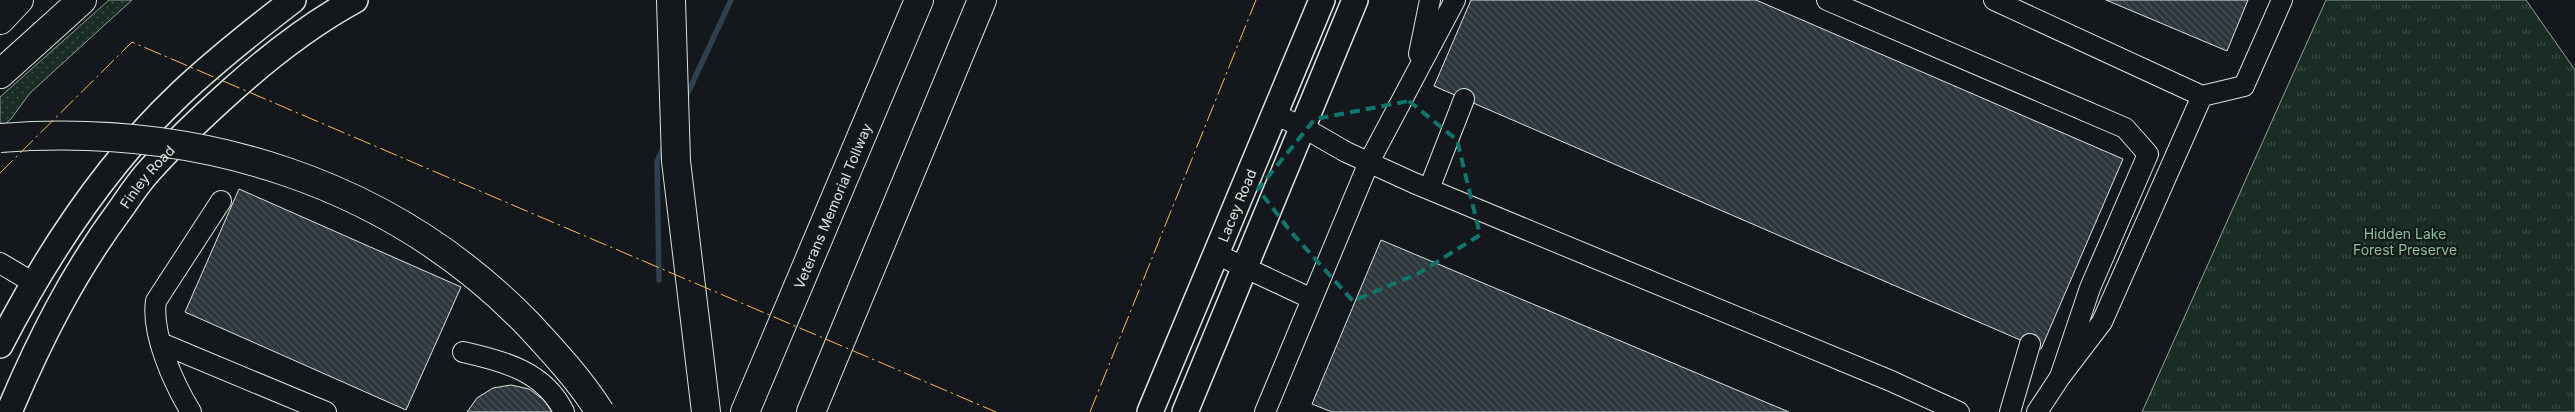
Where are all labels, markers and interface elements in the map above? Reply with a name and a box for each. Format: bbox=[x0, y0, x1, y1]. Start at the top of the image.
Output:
street label: Veterans Memorial Tollway bbox=[790, 120, 875, 291]
street label: Finley Road bbox=[116, 141, 178, 211]
street label: Lacey Road bbox=[1214, 166, 1259, 244]
park label: Hidden Lake Forest Preserve bbox=[2353, 225, 2457, 258]

